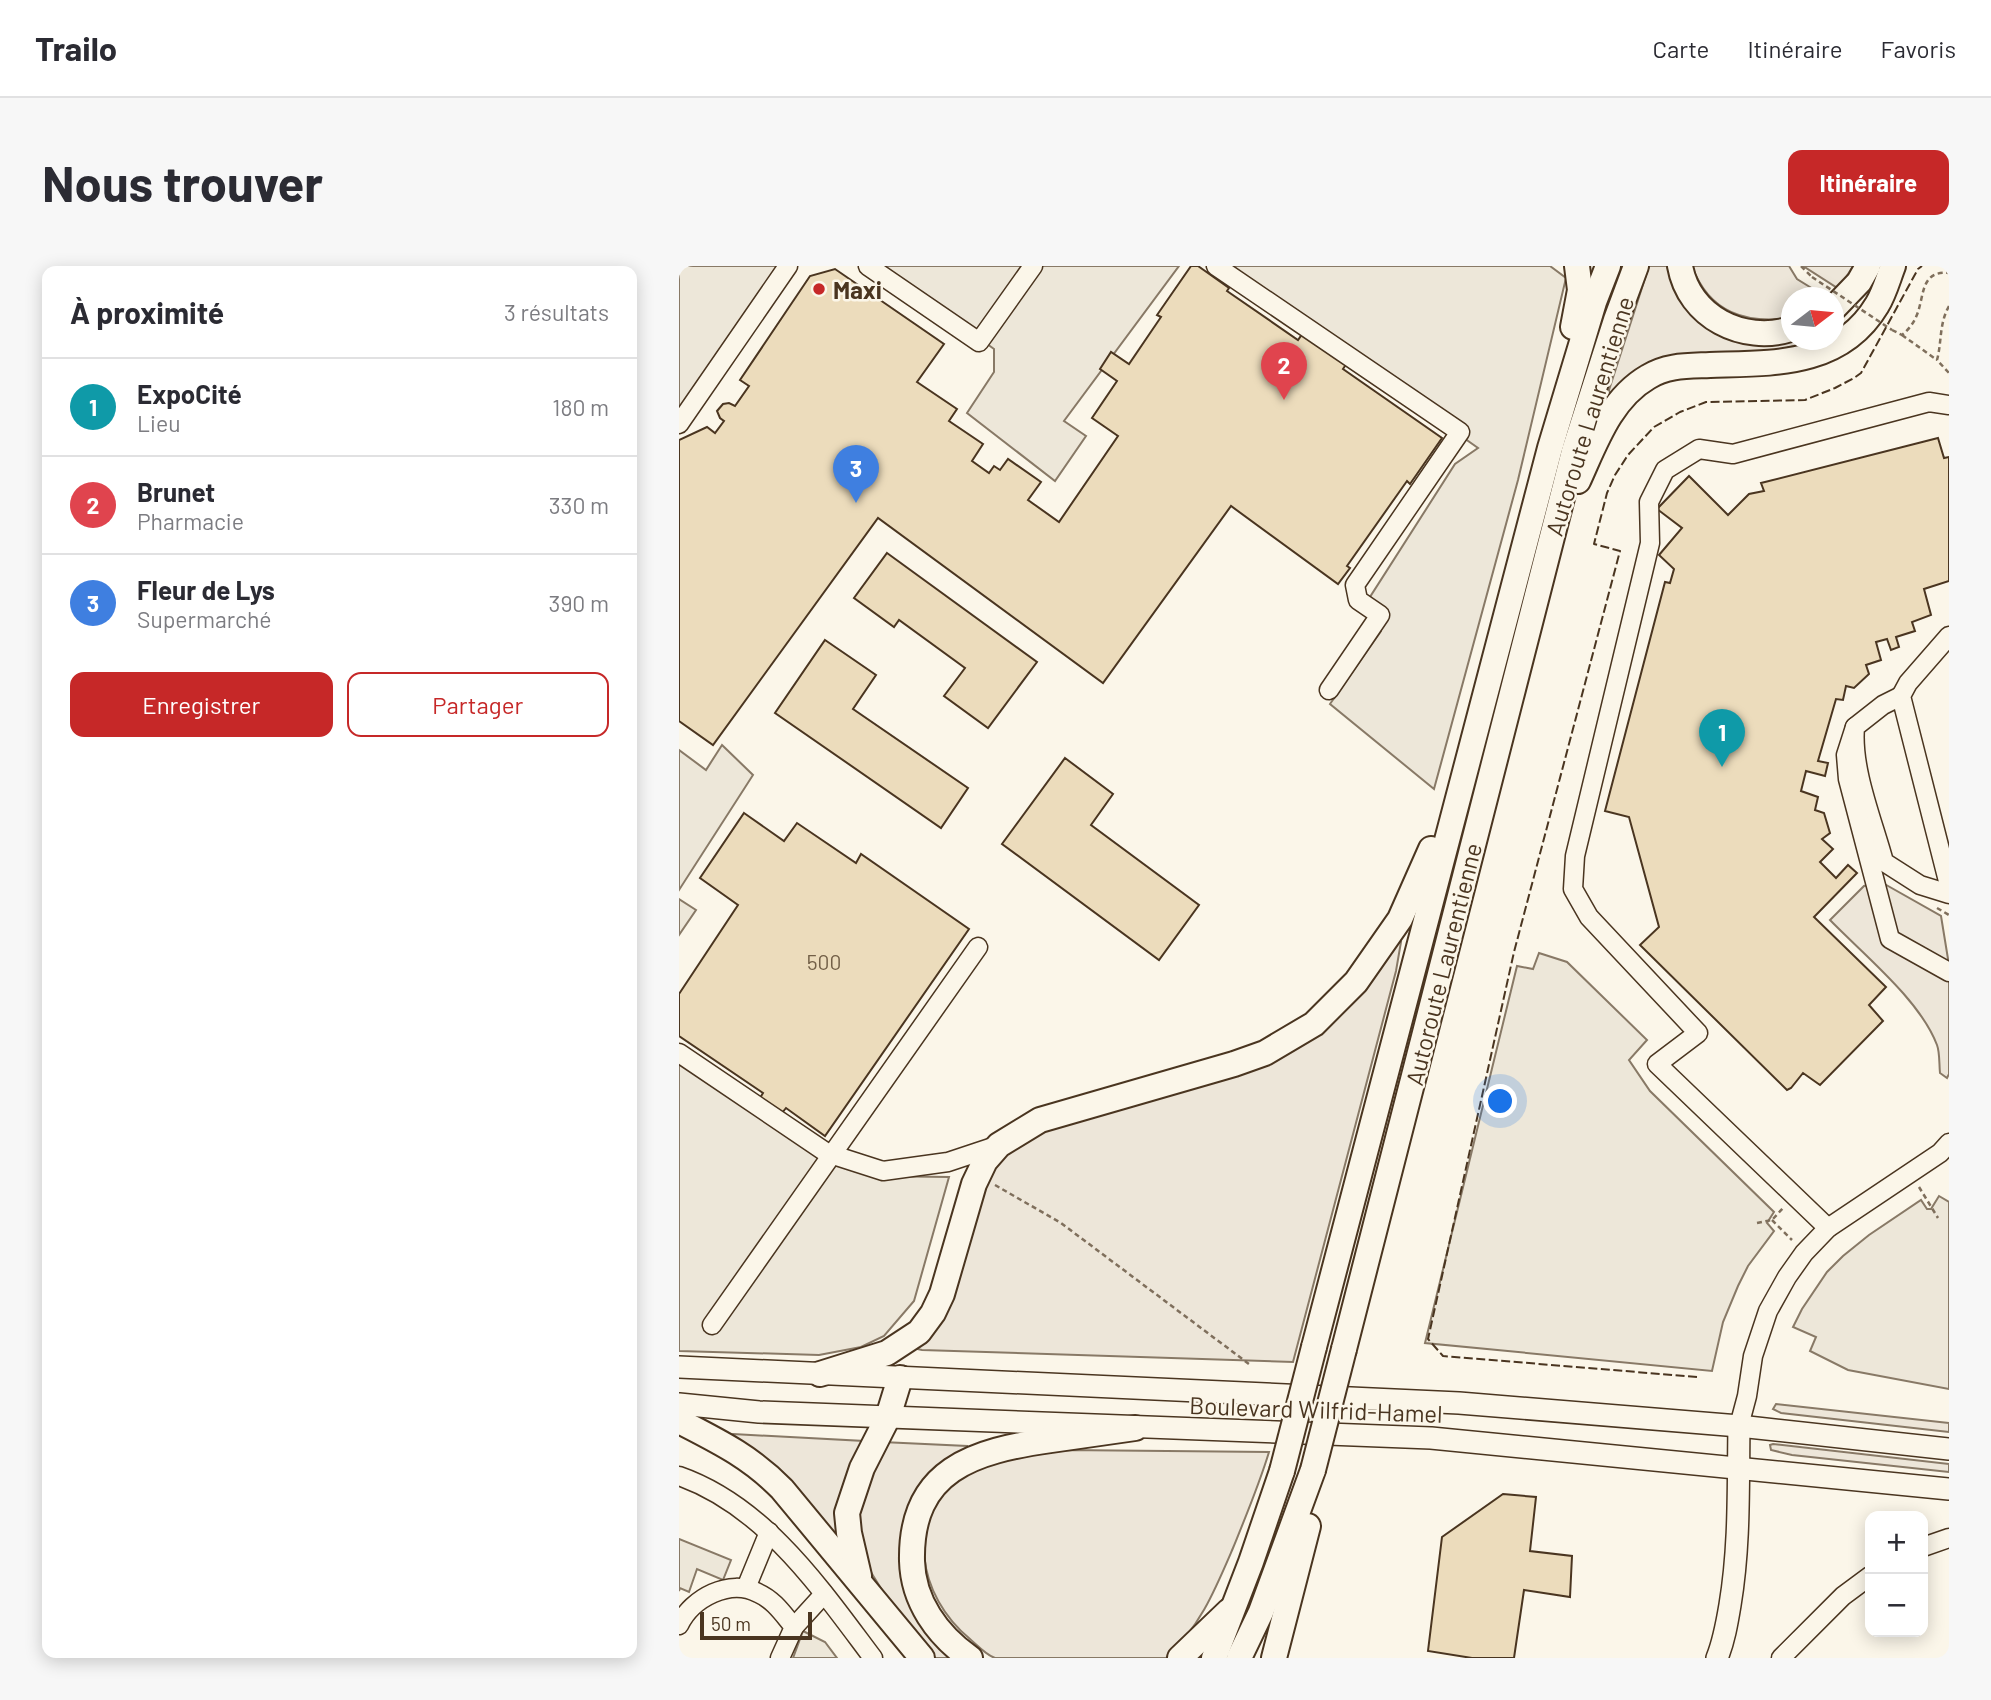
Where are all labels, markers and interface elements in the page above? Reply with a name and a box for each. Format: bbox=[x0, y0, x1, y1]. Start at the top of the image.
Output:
text: Trailo bbox=[35, 28, 117, 68]
text: Carte bbox=[1653, 34, 1709, 63]
text: Itinéraire bbox=[1747, 34, 1843, 63]
text: Favoris bbox=[1881, 34, 1956, 63]
button: Itinéraire bbox=[1788, 150, 1949, 215]
text: Nous trouver bbox=[42, 153, 323, 212]
place label: Maxi bbox=[833, 275, 882, 304]
marker: Maxi bbox=[811, 281, 827, 297]
north arrow bbox=[1781, 287, 1844, 350]
street label: Autoroute Laurentienne bbox=[1539, 293, 1639, 539]
text: À proximité bbox=[70, 294, 224, 330]
text: 3 résultats bbox=[504, 298, 609, 326]
pin: 2 bbox=[1261, 342, 1307, 400]
text: ExpoCité bbox=[137, 378, 242, 409]
text: 1 bbox=[89, 393, 97, 421]
text: 180 m bbox=[552, 393, 609, 421]
text: Lieu bbox=[137, 409, 181, 437]
pin: 3 bbox=[833, 445, 879, 503]
text: Brunet bbox=[137, 476, 215, 507]
text: 2 bbox=[87, 491, 99, 519]
text: 330 m bbox=[549, 491, 609, 519]
text: Pharmacie bbox=[137, 507, 244, 535]
text: Fleur de Lys bbox=[137, 574, 275, 605]
text: 3 bbox=[87, 589, 99, 617]
text: 390 m bbox=[549, 589, 609, 617]
text: Supermarché bbox=[137, 605, 271, 633]
button: Enregistrer bbox=[70, 672, 333, 737]
button: Partager bbox=[347, 672, 609, 737]
pin: 1 bbox=[1699, 709, 1745, 767]
street label: Autoroute Laurentienne bbox=[1399, 840, 1487, 1088]
house number: 500 bbox=[807, 949, 841, 974]
your location bbox=[1483, 1084, 1517, 1118]
street label: Boulevard Wilfrid-Hamel bbox=[1189, 1390, 1443, 1428]
map controls bbox=[1865, 1511, 1928, 1637]
button: + bbox=[1865, 1511, 1928, 1574]
button: − bbox=[1865, 1574, 1928, 1637]
scale bar bbox=[700, 1609, 812, 1641]
text: 50 m bbox=[711, 1612, 751, 1635]

